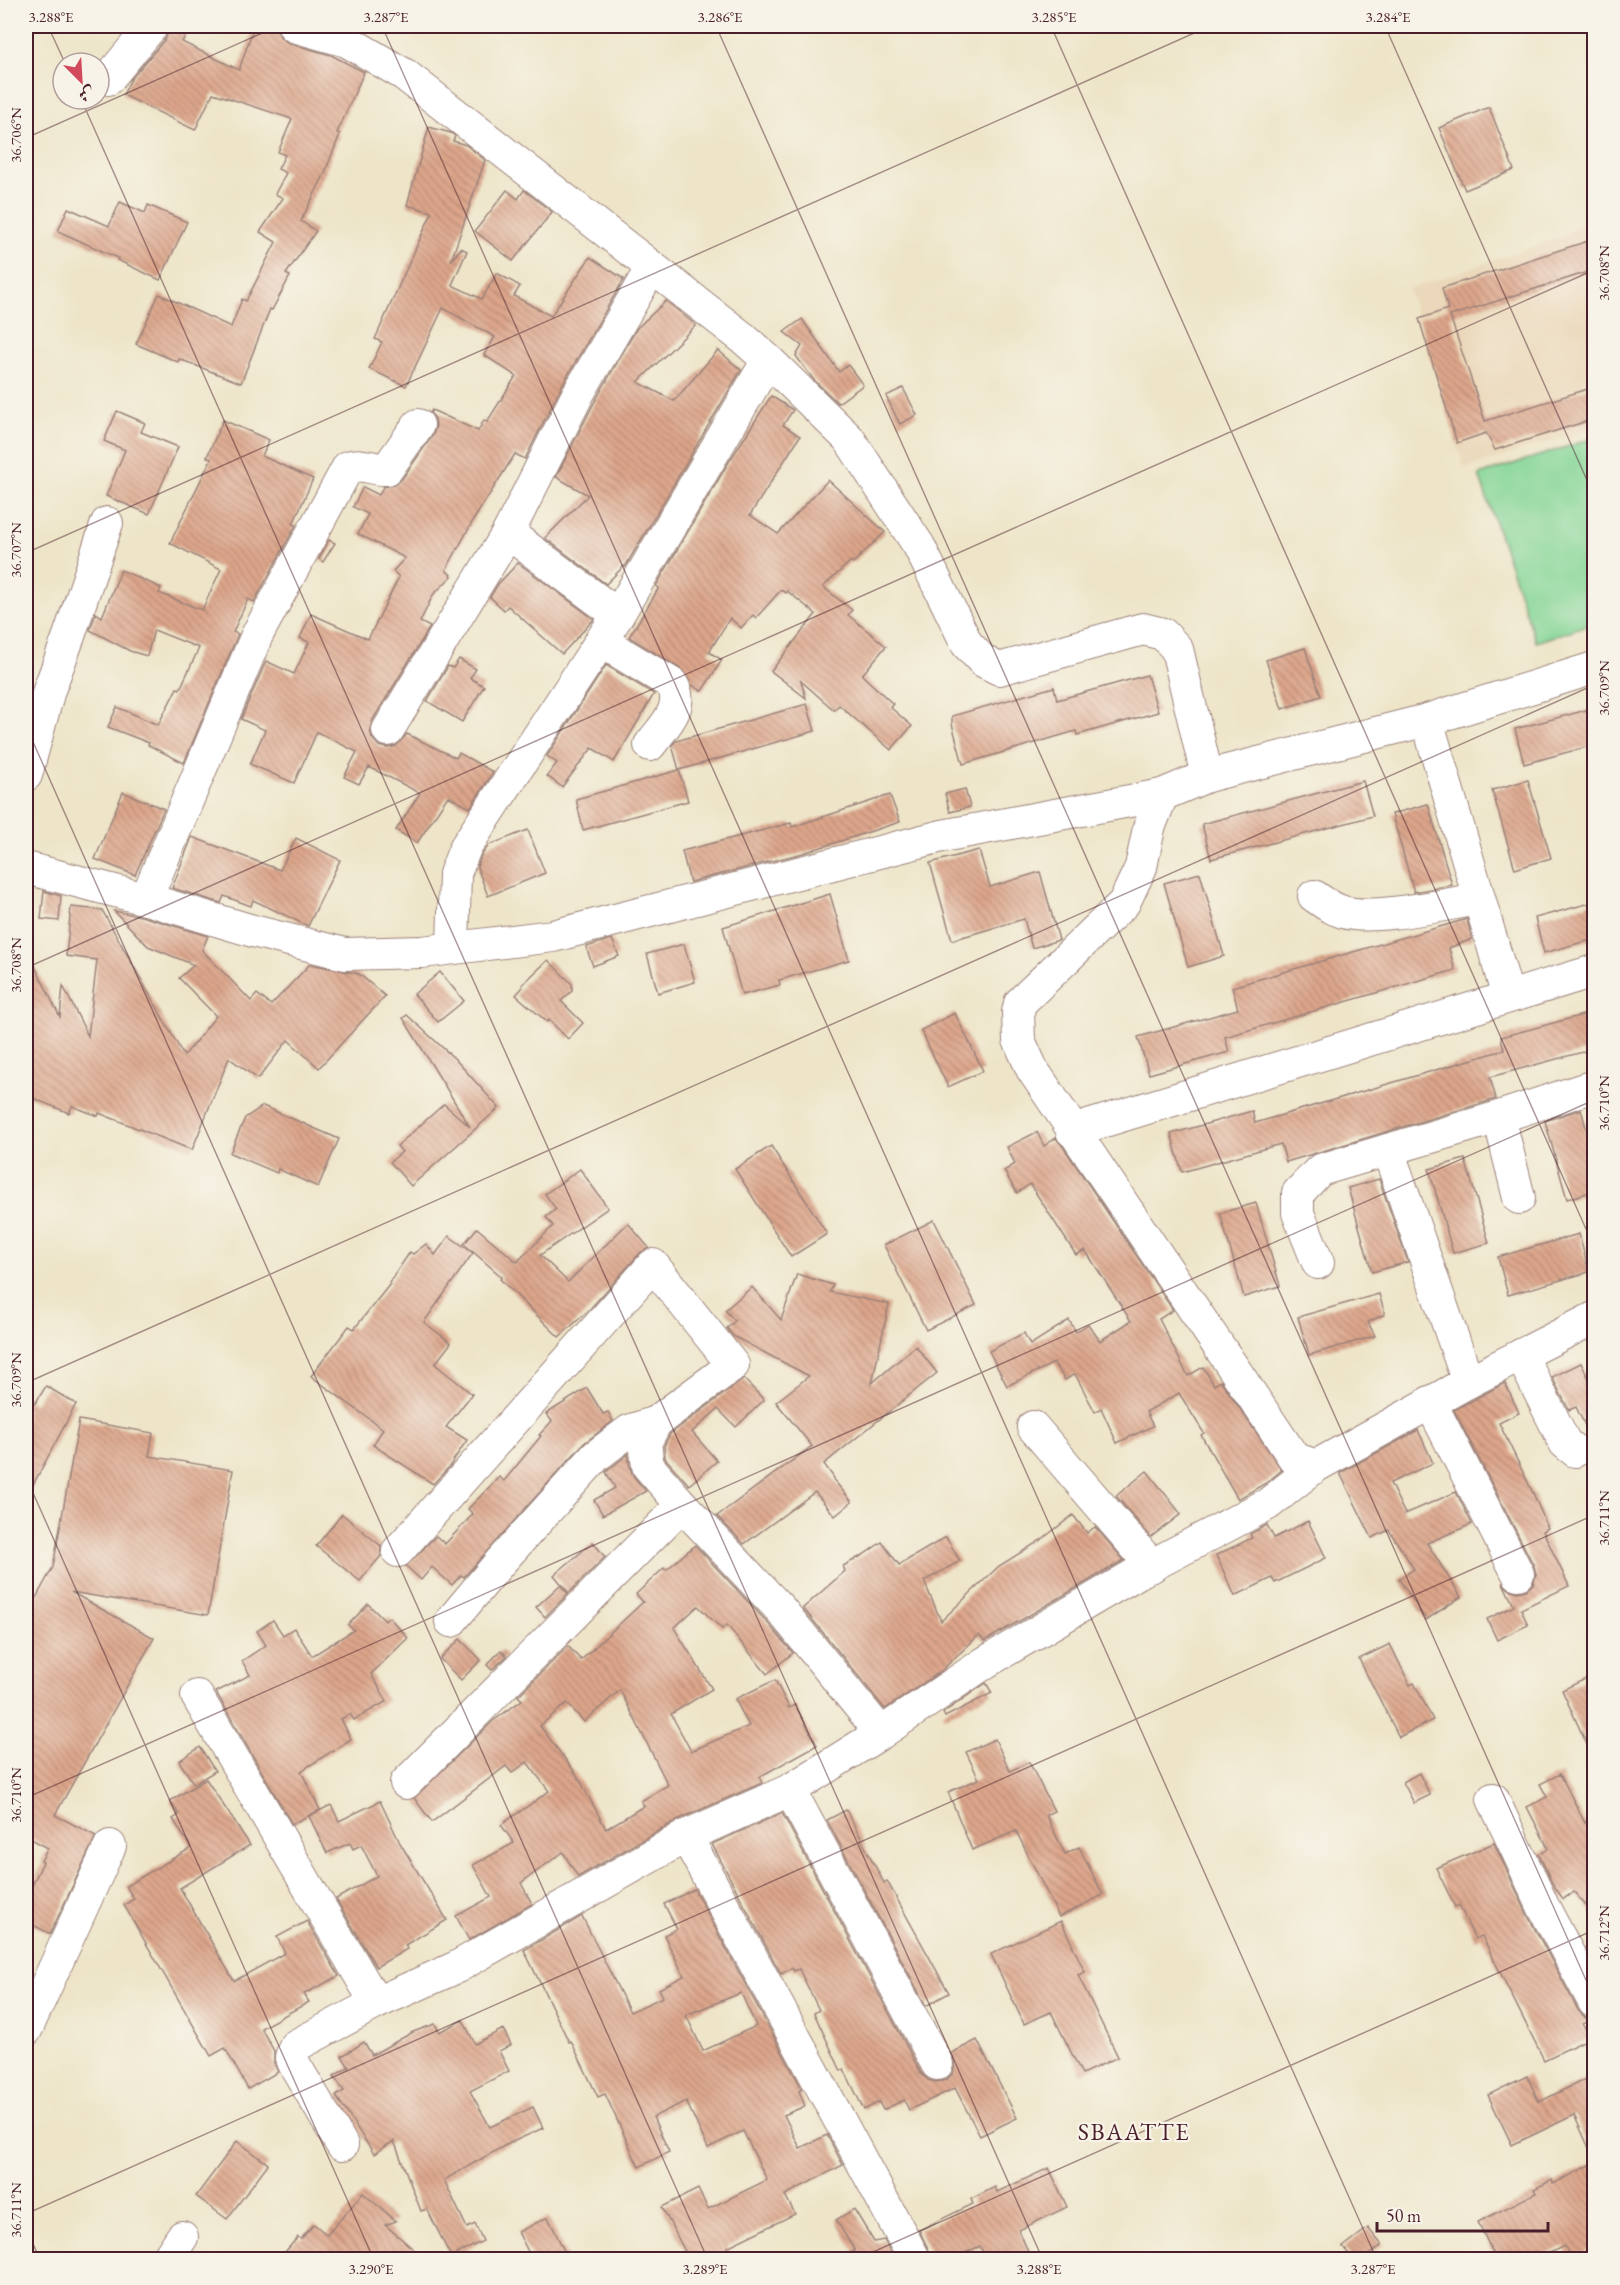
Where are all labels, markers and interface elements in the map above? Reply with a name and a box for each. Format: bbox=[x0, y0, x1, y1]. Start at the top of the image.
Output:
text: 3.288°E bbox=[28, 7, 74, 26]
text: 3.287°E bbox=[363, 7, 409, 26]
text: 3.286°E bbox=[697, 7, 743, 26]
text: 3.285°E bbox=[1031, 7, 1077, 26]
text: 3.284°E bbox=[1365, 7, 1411, 26]
north arrow bbox=[51, 51, 111, 111]
text: ش bbox=[75, 81, 98, 107]
text: 36.706°N bbox=[6, 107, 25, 163]
text: 36.708°N bbox=[1594, 245, 1613, 301]
text: 36.707°N bbox=[6, 522, 25, 578]
text: 36.709°N bbox=[1594, 660, 1613, 716]
text: 36.708°N bbox=[6, 937, 25, 993]
text: 36.710°N bbox=[1594, 1075, 1613, 1131]
text: 36.709°N bbox=[6, 1352, 25, 1408]
text: 36.711°N bbox=[1594, 1490, 1613, 1546]
text: 36.710°N bbox=[6, 1767, 25, 1823]
text: 36.712°N bbox=[1594, 1905, 1613, 1961]
district label: SBAATTE bbox=[1078, 2116, 1190, 2147]
text: 36.711°N bbox=[6, 2182, 25, 2238]
scale bar bbox=[1377, 2195, 1548, 2233]
text: 50 m bbox=[1386, 2204, 1421, 2227]
text: 3.290°E bbox=[348, 2259, 394, 2278]
text: 3.289°E bbox=[682, 2259, 728, 2278]
text: 3.288°E bbox=[1016, 2259, 1062, 2278]
text: 3.287°E bbox=[1350, 2259, 1396, 2278]

